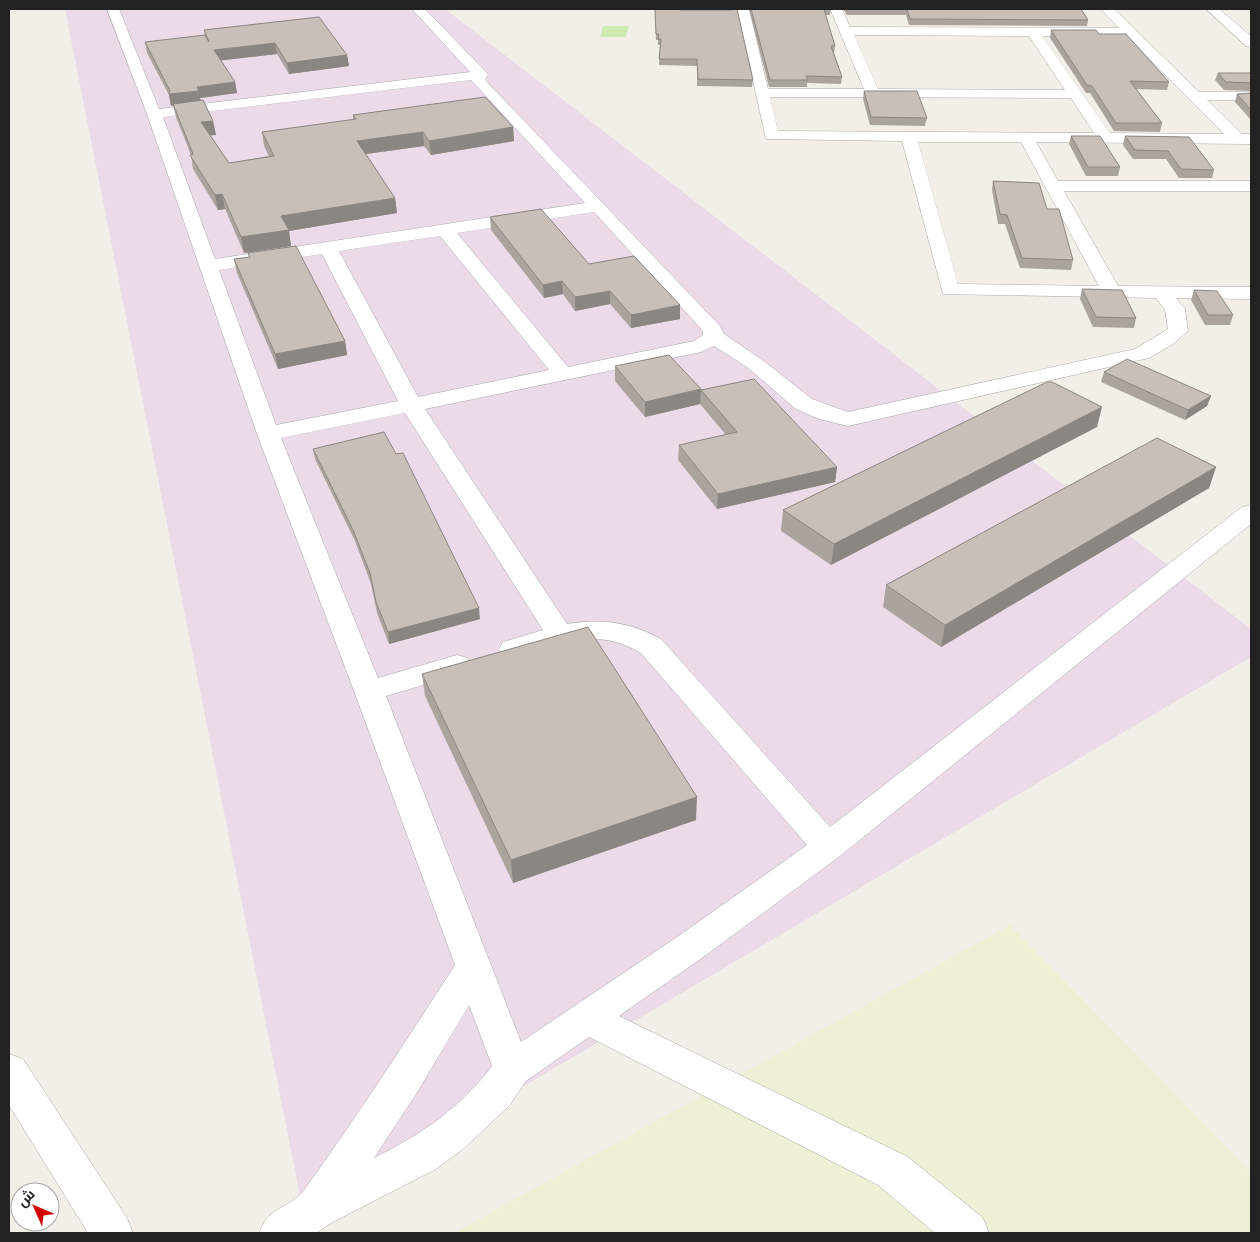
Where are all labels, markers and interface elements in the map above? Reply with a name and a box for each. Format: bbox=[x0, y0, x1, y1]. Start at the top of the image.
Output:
north arrow bbox=[10, 1182, 60, 1232]
text: ش bbox=[12, 1184, 39, 1211]

